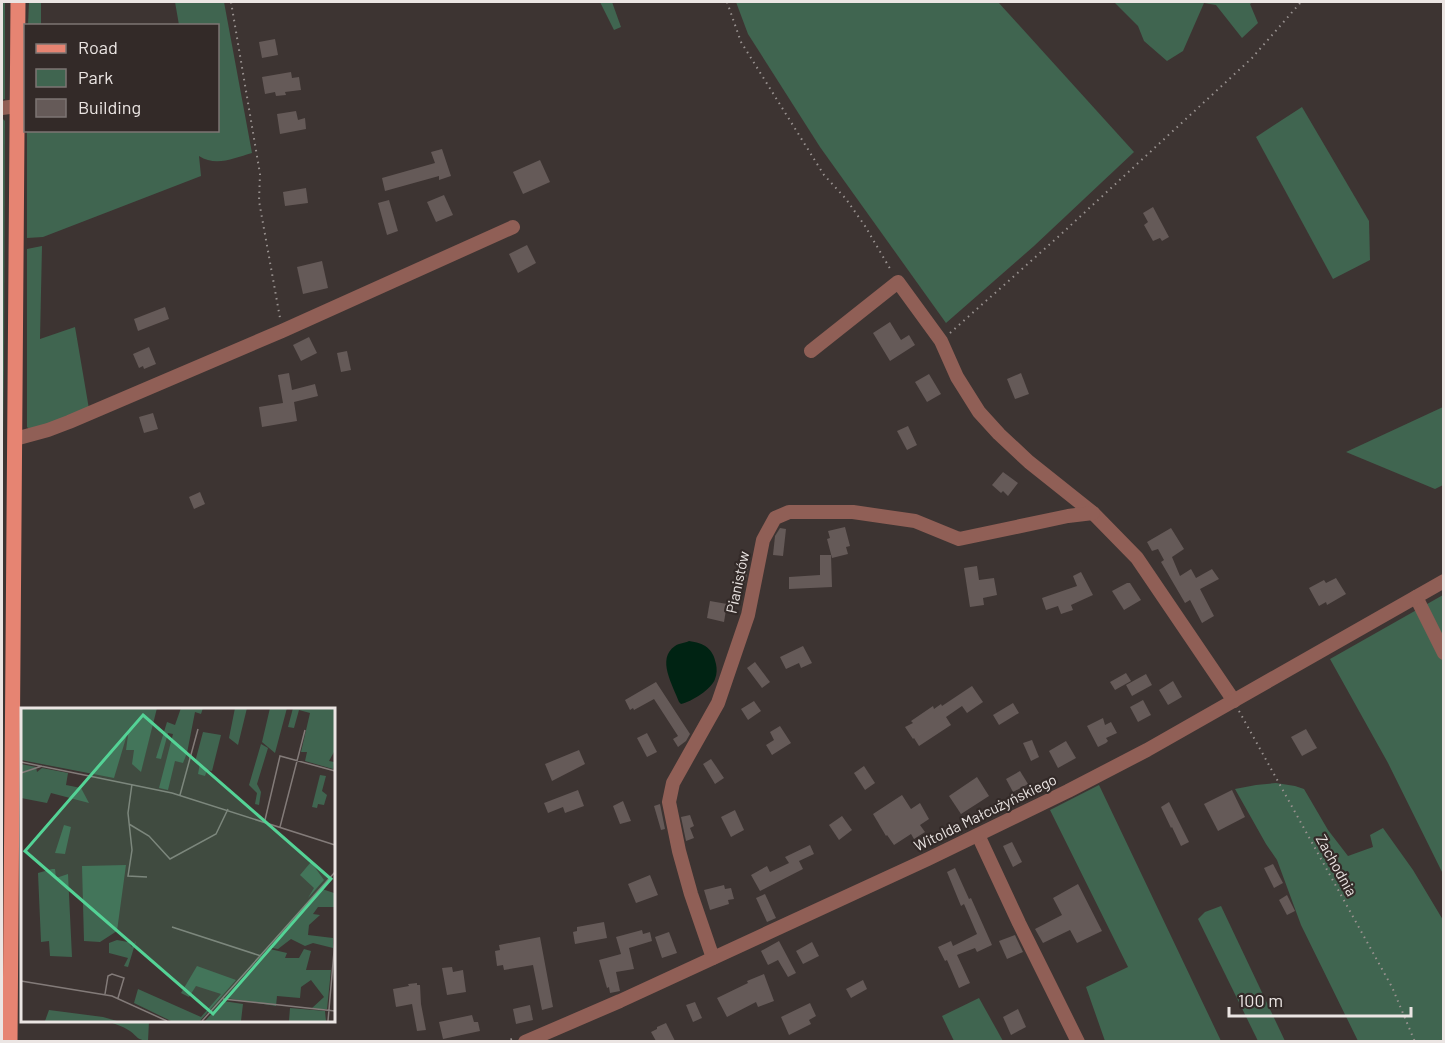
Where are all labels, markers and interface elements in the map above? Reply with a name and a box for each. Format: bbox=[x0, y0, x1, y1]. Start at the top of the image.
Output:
legend bbox=[24, 24, 219, 132]
text: Road bbox=[78, 36, 118, 58]
text: Park bbox=[78, 66, 113, 88]
text: Building bbox=[78, 96, 141, 118]
street label: Pianistów bbox=[722, 549, 752, 615]
inset map bbox=[21, 708, 334, 1022]
street label: Witolda Małcużyńskiego bbox=[911, 770, 1059, 854]
street label: Zachodnia bbox=[1313, 831, 1361, 899]
scale bar bbox=[1229, 980, 1410, 1018]
text: 100 m bbox=[1238, 989, 1283, 1011]

